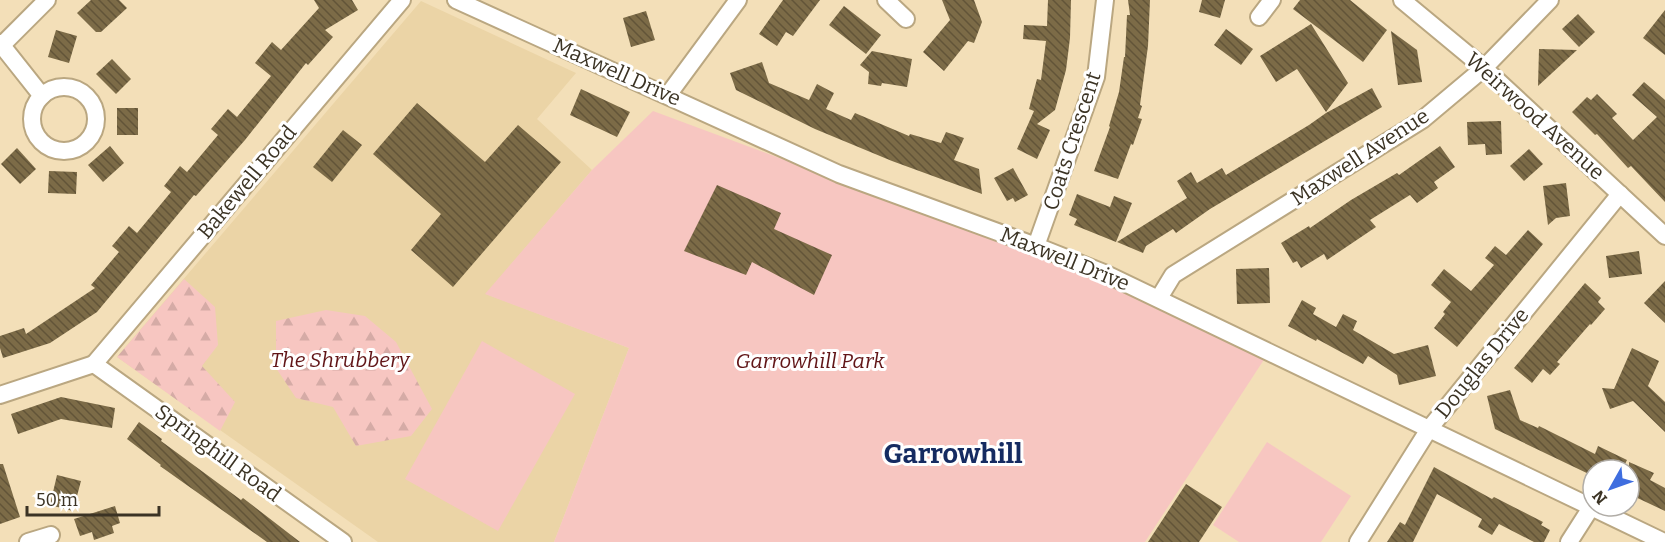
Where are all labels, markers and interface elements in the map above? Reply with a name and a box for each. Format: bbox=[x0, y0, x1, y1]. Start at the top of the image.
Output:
street label: Maxwell Drive bbox=[549, 32, 685, 112]
street label: Weirwood Avenue bbox=[1460, 47, 1610, 185]
street label: Coats Crescent bbox=[1037, 68, 1107, 214]
street label: Maxwell Avenue bbox=[1286, 103, 1434, 211]
street label: Bakewell Road bbox=[192, 120, 302, 244]
street label: Maxwell Drive bbox=[997, 221, 1133, 297]
street label: Douglas Drive bbox=[1429, 302, 1535, 424]
park label: The Shrubbery bbox=[270, 347, 411, 373]
park label: Garrowhill Park bbox=[735, 348, 885, 374]
street label: Springhill Road bbox=[150, 399, 286, 507]
district label: Garrowhill bbox=[883, 438, 1023, 470]
north arrow bbox=[1581, 458, 1641, 518]
scale bar bbox=[27, 479, 159, 517]
text: N bbox=[1589, 486, 1611, 508]
text: 50 m bbox=[36, 489, 78, 511]

